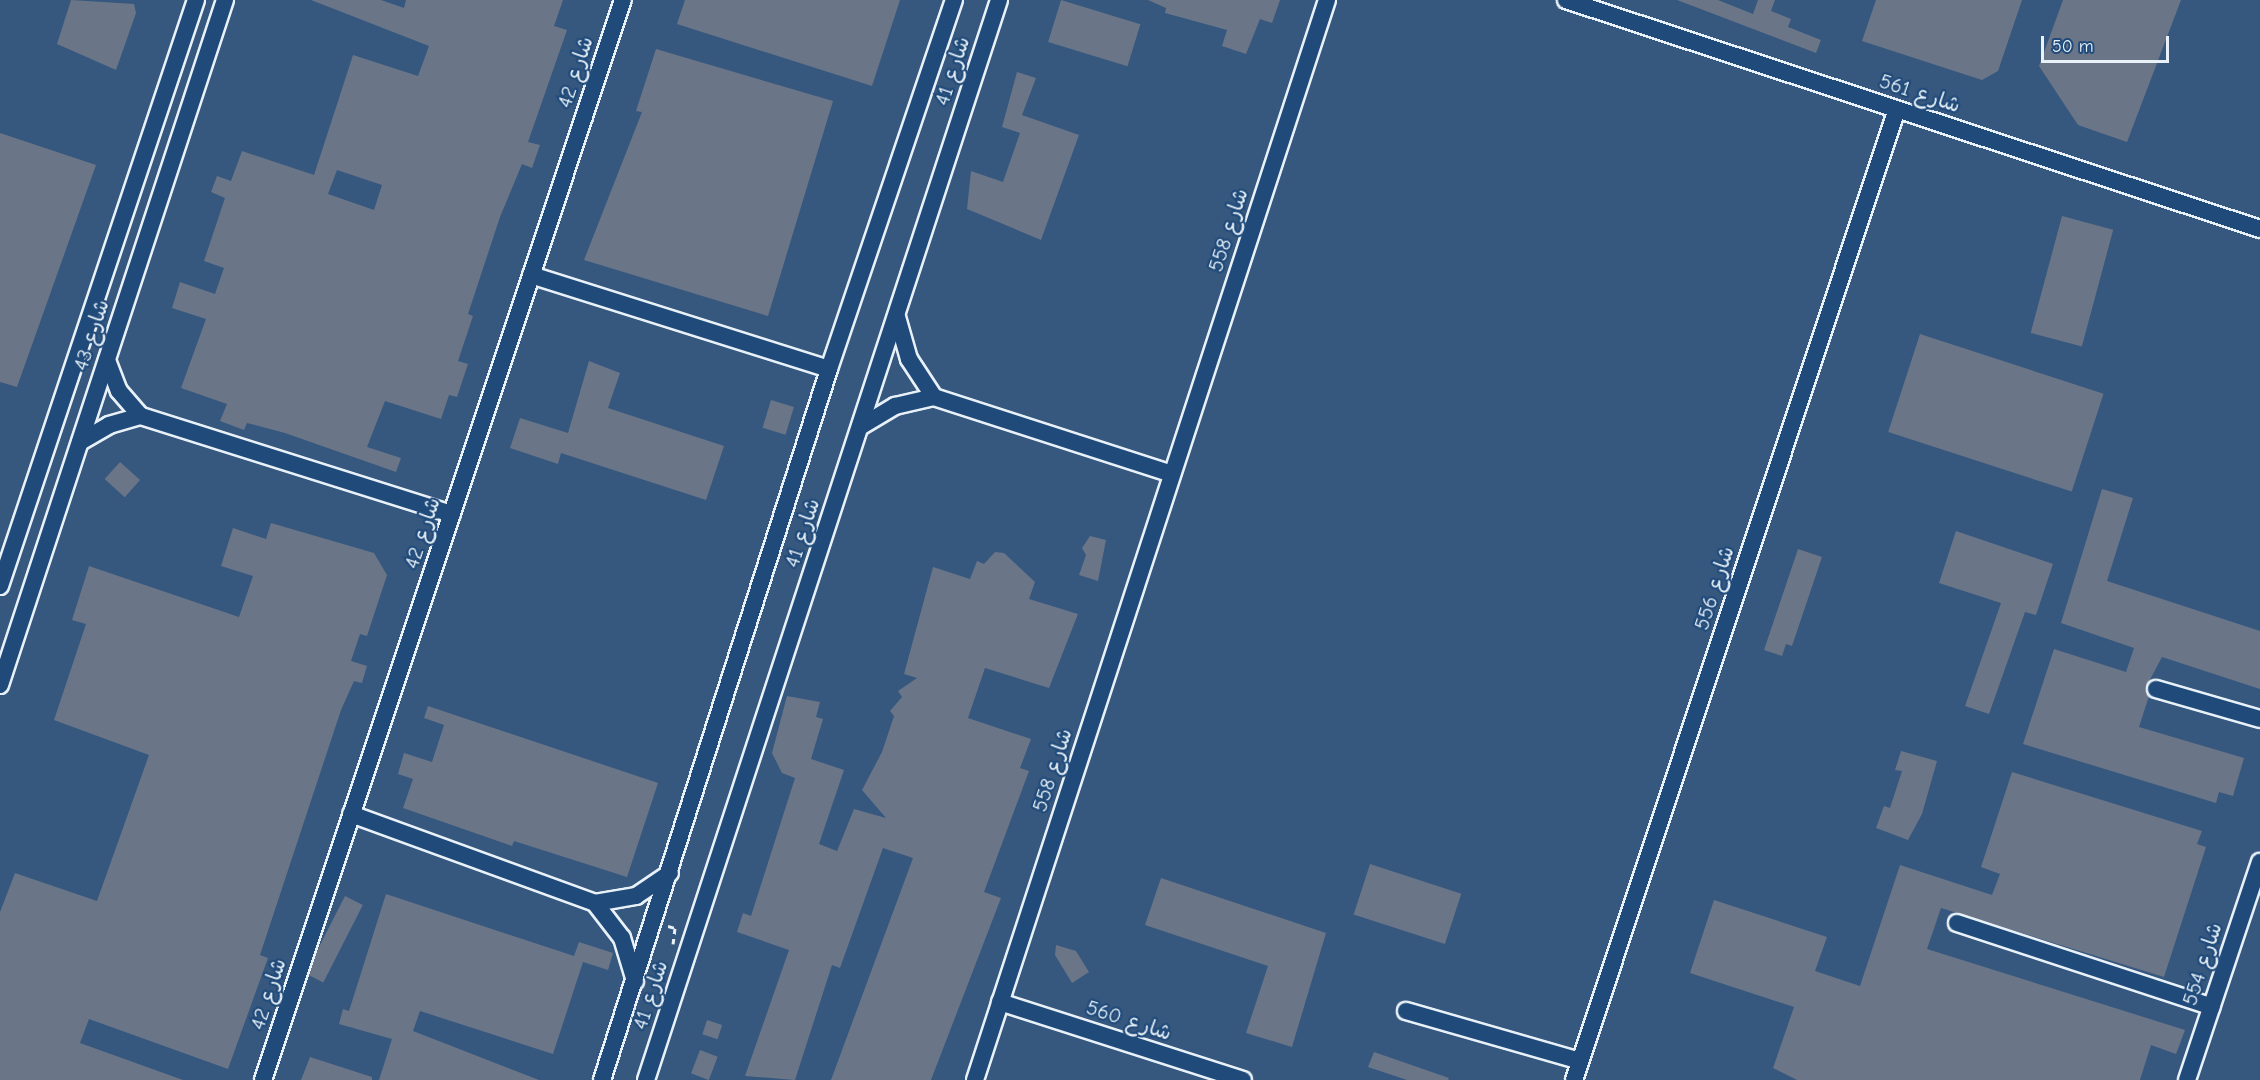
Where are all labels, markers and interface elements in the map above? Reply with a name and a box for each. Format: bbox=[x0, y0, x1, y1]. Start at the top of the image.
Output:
scale bar bbox=[2044, 24, 2172, 62]
street label: شارع 42 bbox=[552, 33, 598, 111]
street label: شارع 41 bbox=[929, 33, 975, 109]
text: 50 m bbox=[2052, 36, 2094, 57]
street label: شارع 561 bbox=[1876, 68, 1964, 118]
street label: شارع 558 bbox=[1203, 185, 1253, 275]
street label: شارع 43 bbox=[68, 296, 114, 374]
street label: شارع 42 bbox=[399, 494, 445, 572]
street label: شارع 41 bbox=[779, 495, 825, 571]
street label: شارع 556 bbox=[1689, 543, 1739, 633]
street label: شارع 558 bbox=[1027, 725, 1077, 815]
street label: شارع 554 bbox=[2177, 920, 2227, 1008]
street label: شارع 42 bbox=[245, 955, 291, 1033]
street label: شارع 41 bbox=[627, 957, 673, 1033]
street label: شارع 560 bbox=[1083, 994, 1175, 1046]

